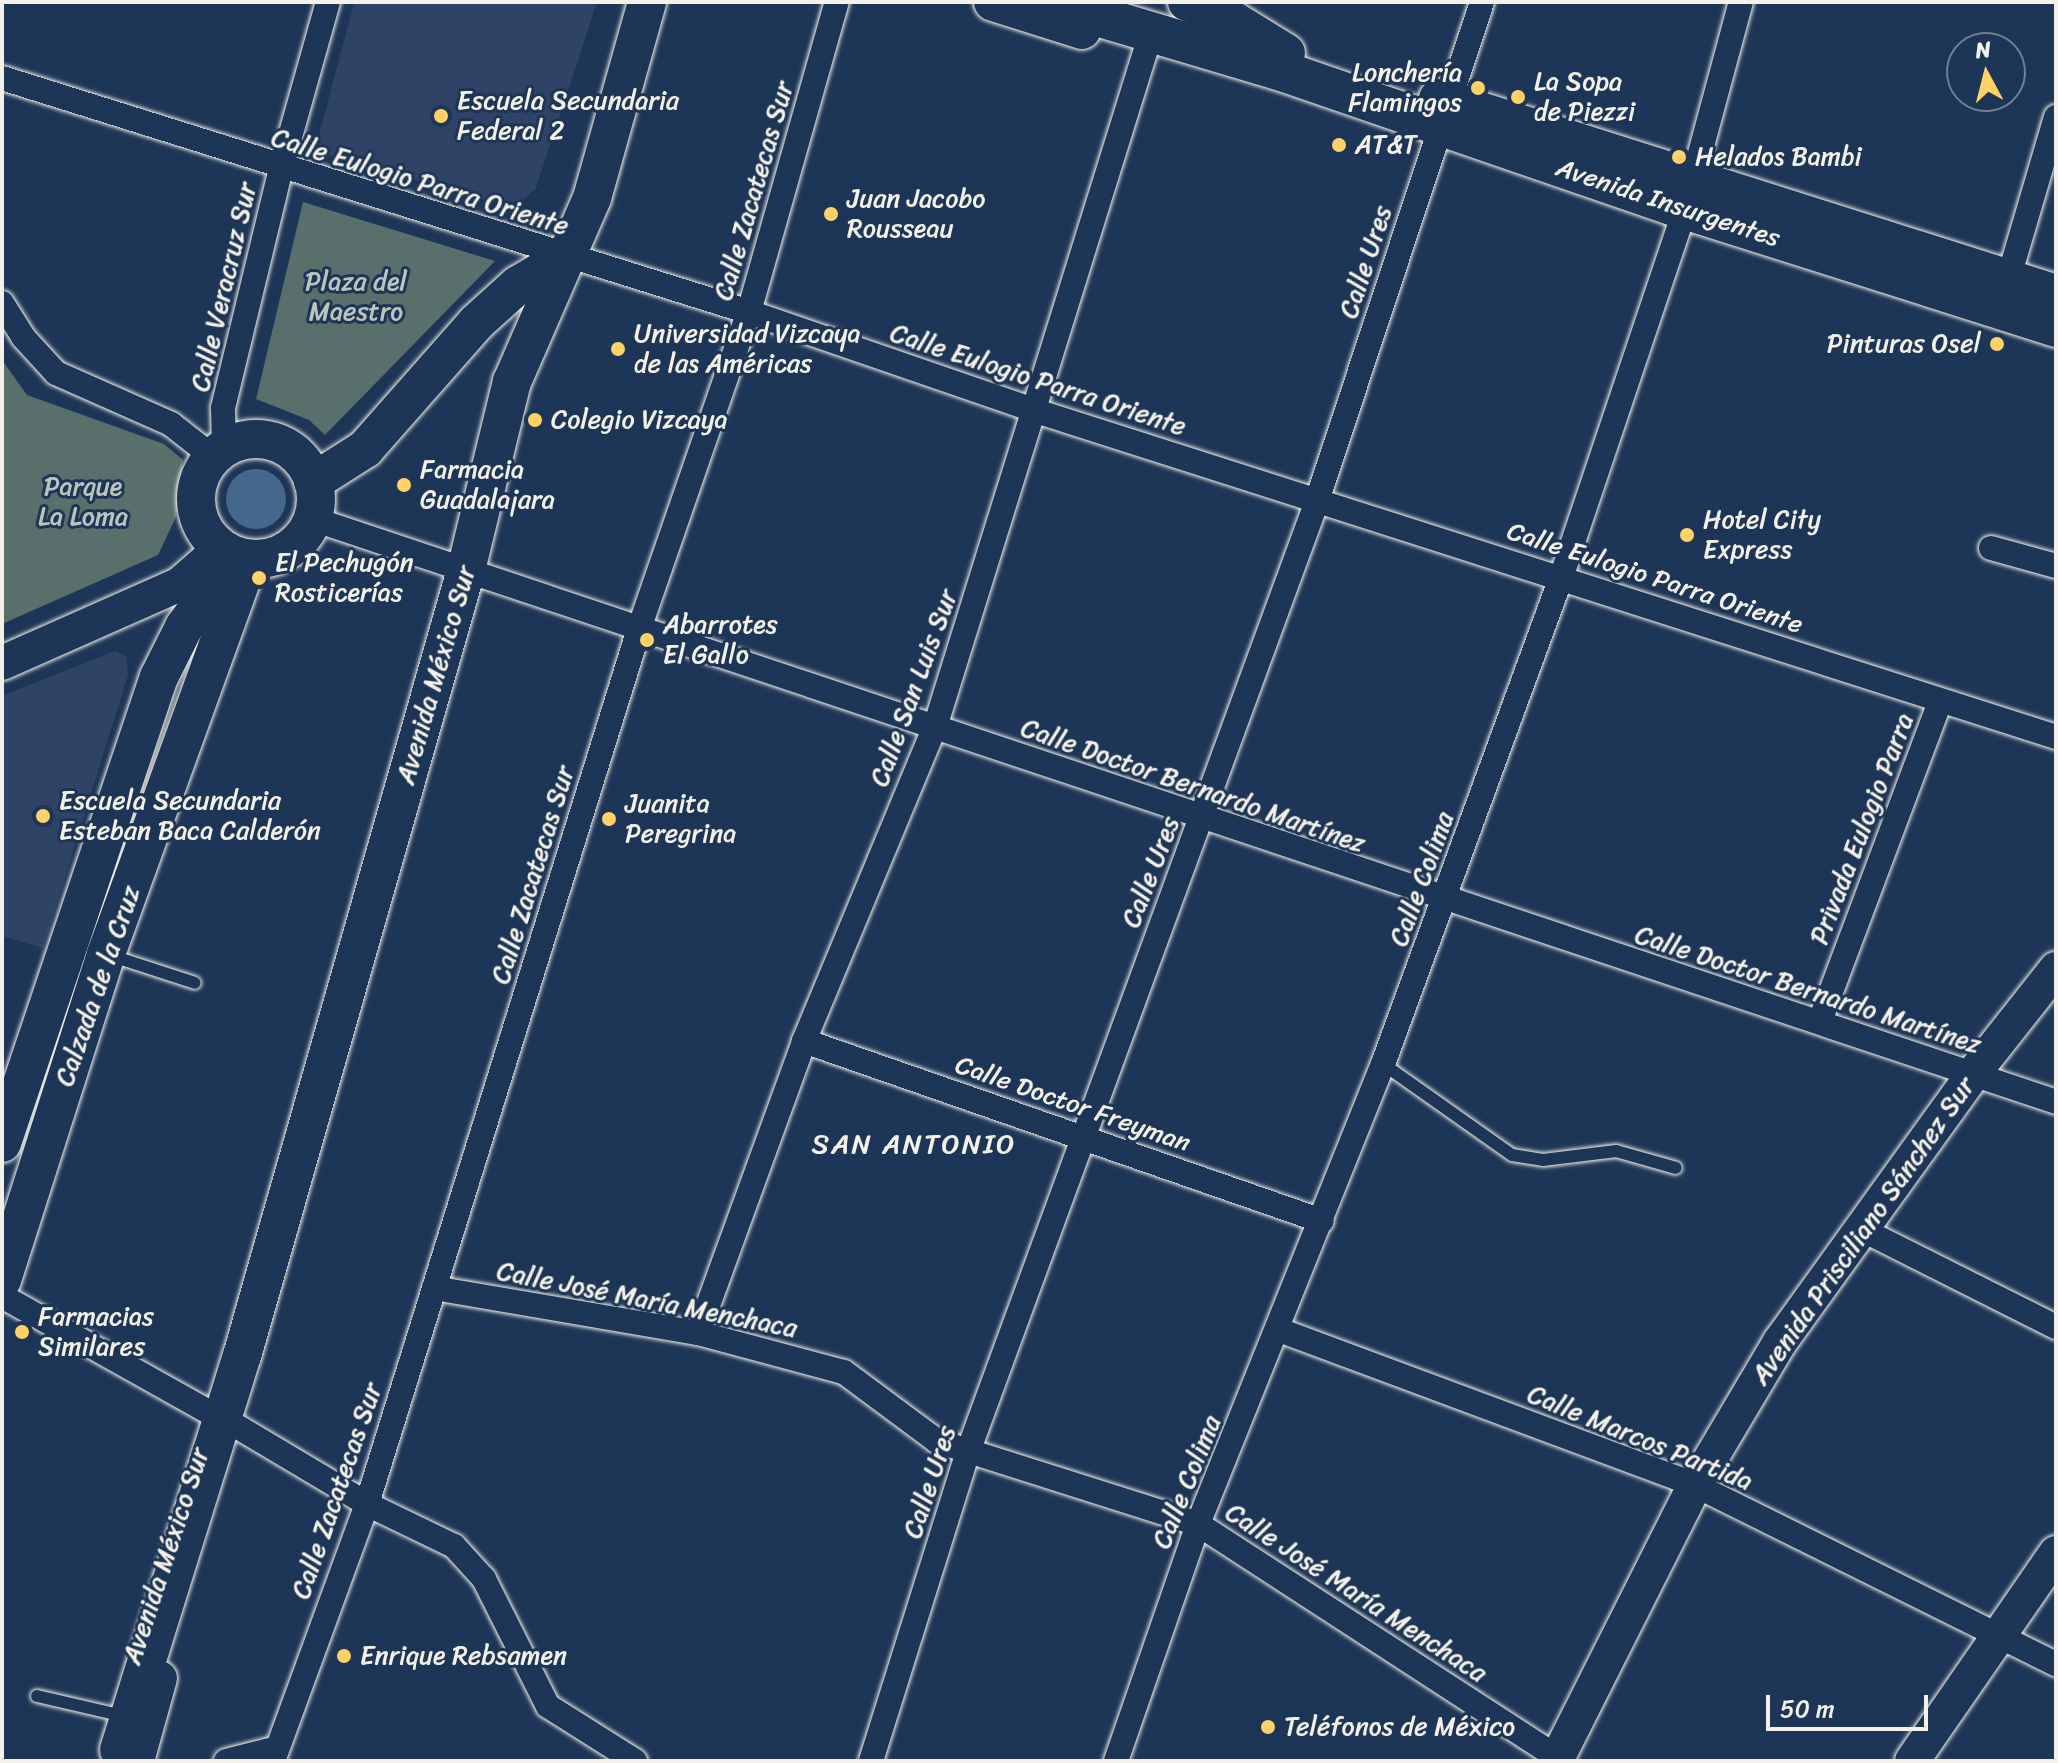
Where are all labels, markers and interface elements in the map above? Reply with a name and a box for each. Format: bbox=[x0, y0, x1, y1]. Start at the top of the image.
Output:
text: N bbox=[1973, 29, 1993, 70]
north arrow bbox=[1946, 32, 2026, 112]
place label: Lonchería Flamingos bbox=[1348, 57, 1462, 118]
place label: La Sopa de Piezzi bbox=[1534, 66, 1636, 128]
street label: Calle Zacatecas Sur bbox=[708, 78, 800, 304]
marker: Lonchería Flamingos bbox=[1469, 79, 1487, 97]
place label: Escuela Secundaria Federal 2 bbox=[457, 85, 679, 146]
marker: La Sopa de Piezzi bbox=[1509, 88, 1527, 106]
marker: Escuela Secundaria Federal 2 bbox=[432, 107, 450, 125]
street label: Calle Eulogio Parra Oriente bbox=[268, 122, 572, 242]
place label: AT&T bbox=[1355, 129, 1417, 161]
marker: AT&T bbox=[1330, 136, 1348, 154]
place label: Helados Bambi bbox=[1695, 141, 1862, 173]
marker: Helados Bambi bbox=[1670, 148, 1688, 166]
street label: Avenida Insurgentes bbox=[1552, 152, 1784, 254]
street label: Calle Veracruz Sur bbox=[185, 180, 263, 394]
place label: Juan Jacobo Rousseau bbox=[847, 183, 985, 244]
street label: Calle Ures bbox=[1333, 201, 1399, 323]
marker: Juan Jacobo Rousseau bbox=[822, 205, 840, 223]
park label: Plaza del Maestro bbox=[305, 266, 407, 328]
street label: Calle Eulogio Parra Oriente bbox=[886, 317, 1190, 443]
place label: Universidad Vizcaya de las Américas bbox=[634, 318, 862, 380]
place label: Pinturas Osel bbox=[1827, 328, 1981, 360]
marker: Pinturas Osel bbox=[1988, 335, 2006, 353]
marker: Universidad Vizcaya de las Américas bbox=[609, 340, 627, 358]
place label: Colegio Vizcaya bbox=[551, 404, 729, 436]
marker: Colegio Vizcaya bbox=[526, 411, 544, 429]
place label: Farmacia Guadalajara bbox=[420, 454, 555, 516]
park label: Parque La Loma bbox=[38, 471, 128, 532]
marker: Farmacia Guadalajara bbox=[395, 476, 413, 494]
place label: Hotel City Express bbox=[1703, 504, 1822, 566]
street label: Calle Eulogio Parra Oriente bbox=[1503, 515, 1807, 641]
marker: Hotel City Express bbox=[1678, 526, 1696, 544]
place label: El Pechugón Rosticerías bbox=[275, 547, 414, 608]
street label: Avenida México Sur bbox=[390, 562, 482, 788]
marker: El Pechugón Rosticerías bbox=[250, 569, 268, 587]
street label: Calle San Luis Sur bbox=[864, 585, 964, 791]
place label: Abarrotes El Gallo bbox=[663, 609, 778, 670]
marker: Abarrotes El Gallo bbox=[638, 631, 656, 649]
street label: Privada Eulogio Parra bbox=[1804, 709, 1920, 949]
street label: Calle Doctor Bernardo Martínez bbox=[1016, 712, 1370, 860]
street label: Calle Zacatecas Sur bbox=[485, 762, 581, 988]
place label: Escuela Secundaria Esteban Baca Calderón bbox=[59, 785, 322, 846]
place label: Juanita Peregrina bbox=[625, 788, 736, 850]
marker: Escuela Secundaria Esteban Baca Calderón bbox=[34, 807, 52, 825]
street label: Calle Colima bbox=[1383, 807, 1461, 951]
marker: Juanita Peregrina bbox=[600, 810, 618, 828]
street label: Calle Ures bbox=[1115, 812, 1187, 932]
street label: Calzada de la Cruz bbox=[49, 882, 147, 1090]
street label: Calle Doctor Bernardo Martínez bbox=[1631, 919, 1985, 1061]
street label: Calle Doctor Freyman bbox=[951, 1049, 1195, 1159]
street label: Avenida Prisciliano Sánchez Sur bbox=[1745, 1071, 1981, 1391]
district label: SAN ANTONIO bbox=[813, 1127, 1015, 1161]
street label: Calle José María Menchaca bbox=[493, 1255, 801, 1345]
place label: Farmacias Similares bbox=[38, 1301, 154, 1362]
marker: Farmacias Similares bbox=[13, 1323, 31, 1341]
street label: Calle Zacatecas Sur bbox=[285, 1379, 389, 1603]
street label: Calle Marcos Partida bbox=[1524, 1379, 1756, 1497]
street label: Calle Colima bbox=[1146, 1411, 1228, 1553]
street label: Calle Ures bbox=[897, 1421, 963, 1543]
street label: Avenida México Sur bbox=[116, 1444, 216, 1668]
street label: Calle José María Menchaca bbox=[1218, 1496, 1494, 1690]
place label: Enrique Rebsamen bbox=[360, 1640, 567, 1672]
marker: Enrique Rebsamen bbox=[335, 1647, 353, 1665]
scale bar bbox=[1770, 1679, 1932, 1729]
text: 50 m bbox=[1780, 1688, 1835, 1730]
place label: Teléfonos de México bbox=[1284, 1711, 1516, 1743]
marker: Teléfonos de México bbox=[1259, 1718, 1277, 1736]

